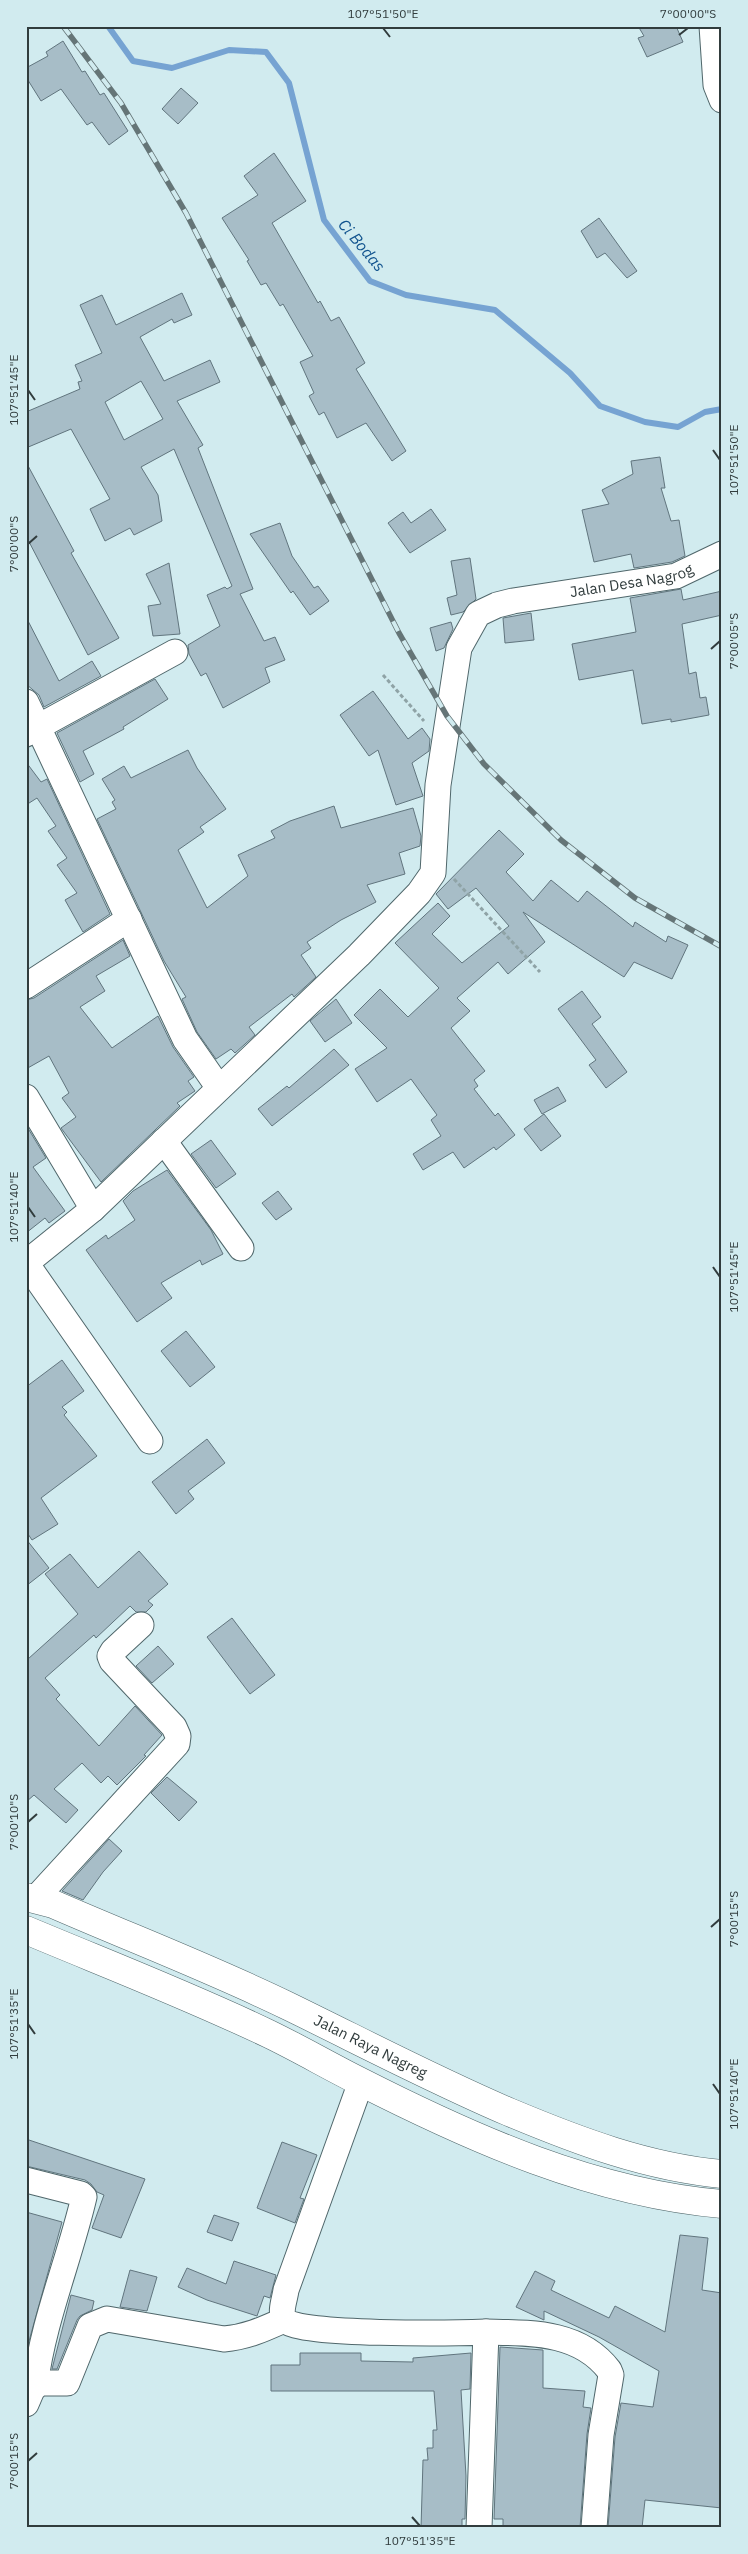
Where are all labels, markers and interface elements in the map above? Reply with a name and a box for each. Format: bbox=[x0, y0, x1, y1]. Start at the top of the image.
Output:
text: 107°51'50"E bbox=[348, 6, 418, 21]
text: 7°00'00"S bbox=[660, 6, 716, 21]
water label: Ci Bodas bbox=[334, 215, 390, 275]
text: 107°51'45"E bbox=[6, 355, 21, 425]
text: 107°51'50"E bbox=[726, 425, 741, 495]
text: 7°00'00"S bbox=[6, 516, 21, 572]
street label: Jalan Desa Nagrog bbox=[568, 559, 696, 601]
text: 7°00'05"S bbox=[726, 613, 741, 669]
text: 107°51'40"E bbox=[6, 1172, 21, 1242]
text: 107°51'45"E bbox=[726, 1242, 741, 1312]
text: 7°00'10"S bbox=[6, 1794, 21, 1850]
text: 7°00'15"S bbox=[726, 1891, 741, 1947]
text: 107°51'35"E bbox=[6, 1989, 21, 2059]
street label: Jalan Raya Nagreg bbox=[311, 2010, 431, 2082]
text: 107°51'40"E bbox=[726, 2059, 741, 2129]
text: 7°00'15"S bbox=[6, 2433, 21, 2489]
text: 107°51'35"E bbox=[385, 2533, 455, 2548]

